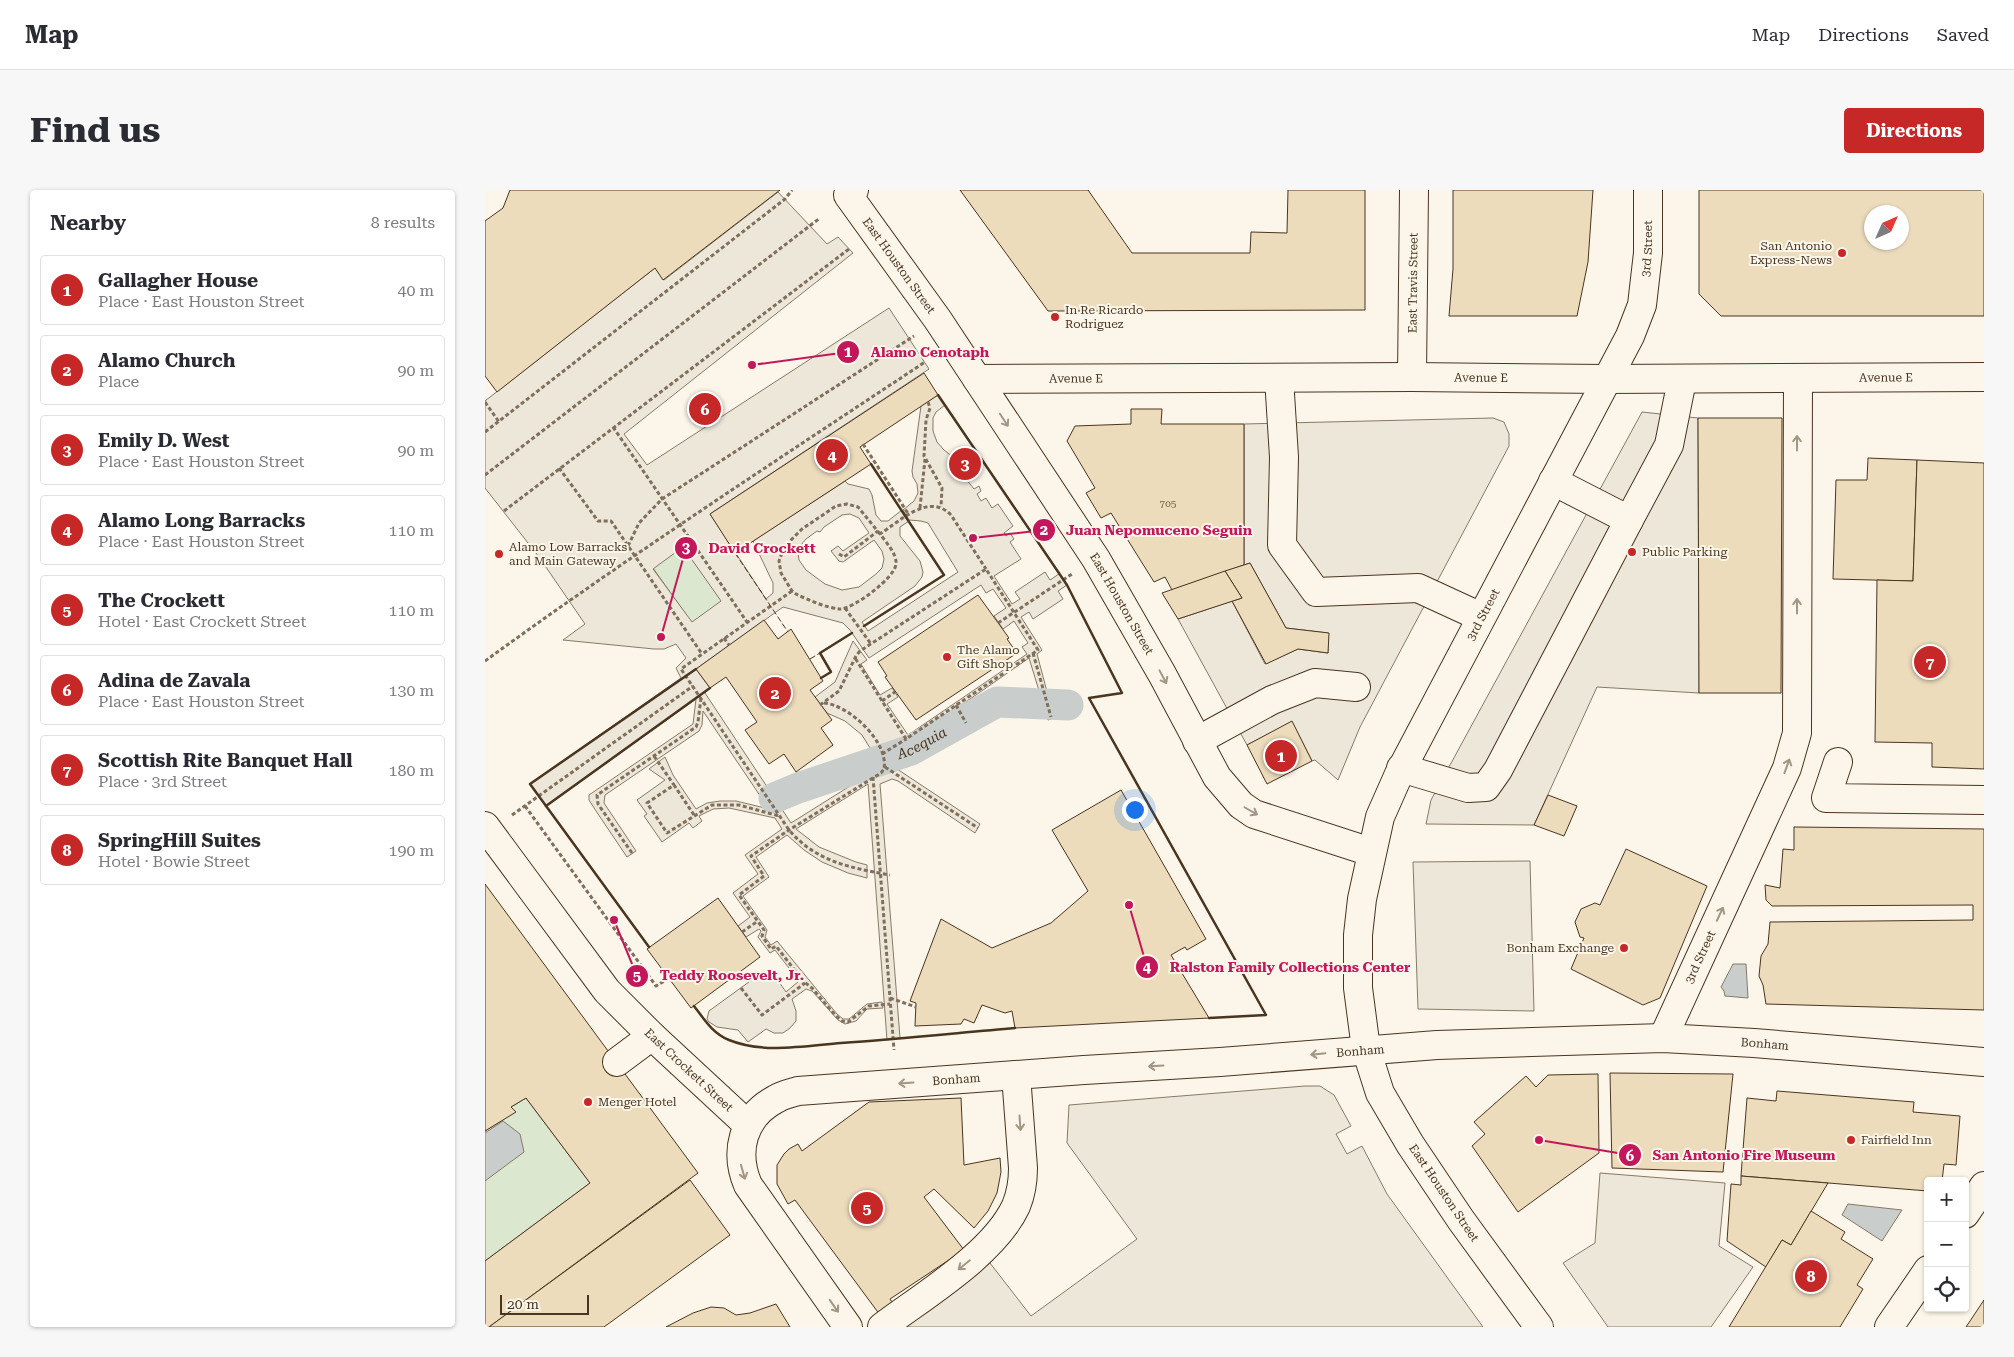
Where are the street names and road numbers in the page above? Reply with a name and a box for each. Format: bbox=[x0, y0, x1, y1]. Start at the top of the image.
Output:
street label: East Houston Street bbox=[860, 215, 939, 317]
street label: 3rd Street bbox=[1638, 220, 1655, 278]
street label: East Travis Street bbox=[1405, 232, 1421, 333]
street label: Avenue E bbox=[1454, 370, 1508, 385]
street label: Avenue E bbox=[1859, 370, 1913, 385]
street label: Avenue E bbox=[1049, 371, 1103, 386]
street label: East Houston Street bbox=[1087, 550, 1157, 658]
street label: 3rd Street bbox=[1464, 586, 1503, 643]
street label: 3rd Street bbox=[1682, 928, 1719, 986]
street label: East Crockett Street bbox=[642, 1026, 736, 1115]
street label: Bonham bbox=[1740, 1035, 1789, 1053]
street label: Bonham bbox=[1336, 1042, 1385, 1060]
street label: Bonham bbox=[932, 1071, 981, 1088]
street label: East Houston Street bbox=[1406, 1141, 1482, 1245]

